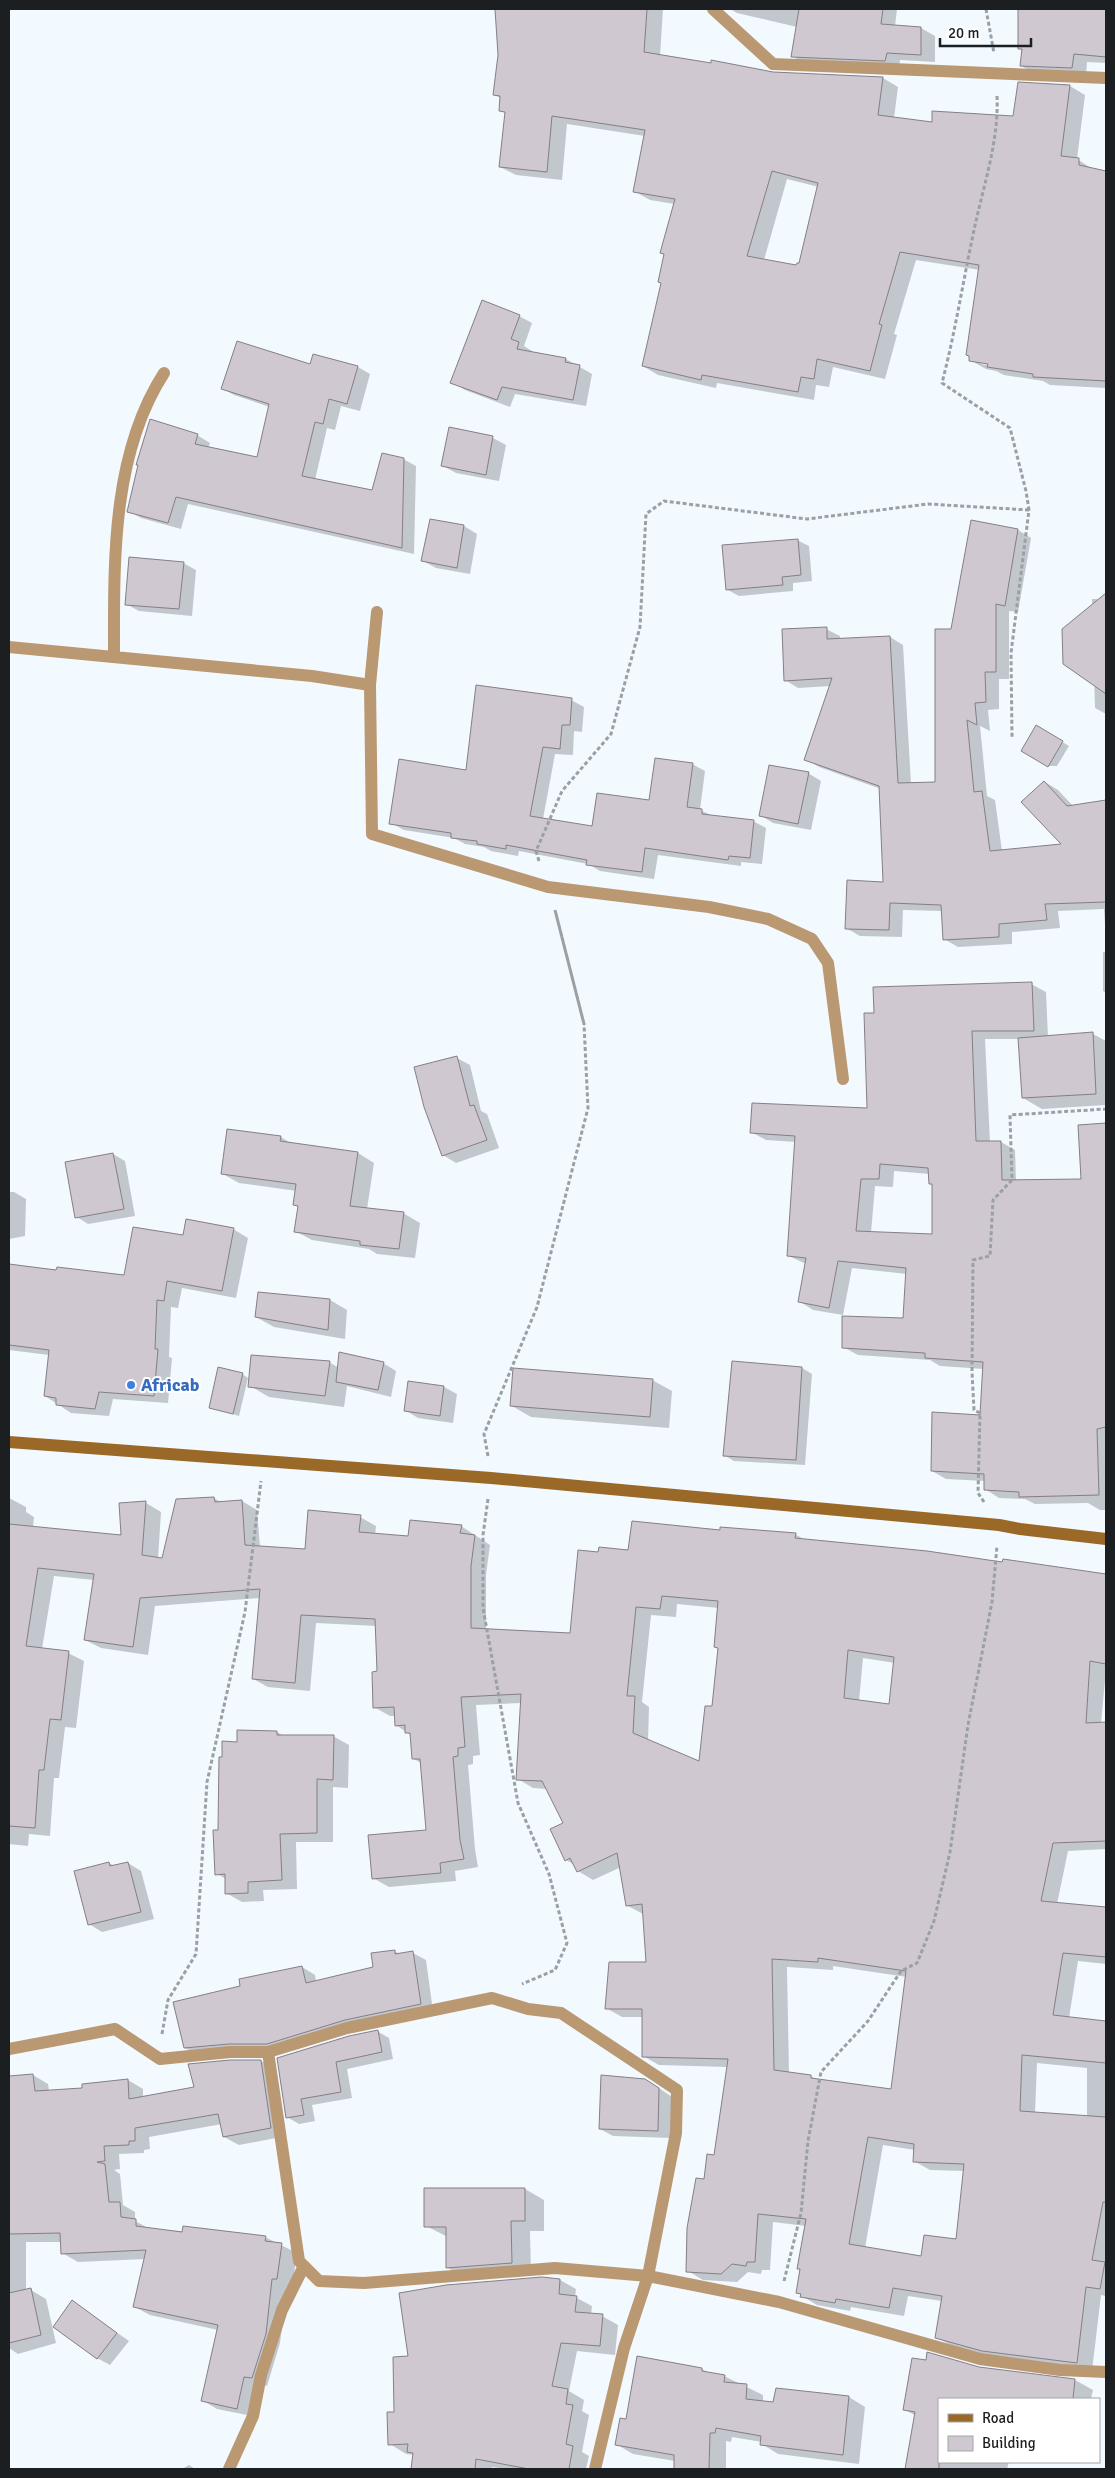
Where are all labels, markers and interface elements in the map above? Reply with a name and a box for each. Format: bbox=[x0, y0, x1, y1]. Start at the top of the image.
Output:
scale bar bbox=[940, 15, 1031, 47]
text: 20 m bbox=[948, 24, 979, 42]
place label: Africab bbox=[141, 1374, 200, 1396]
marker: Africab bbox=[125, 1379, 137, 1391]
legend bbox=[938, 2398, 1100, 2463]
text: Road bbox=[982, 2409, 1014, 2427]
text: Building bbox=[982, 2434, 1036, 2452]

